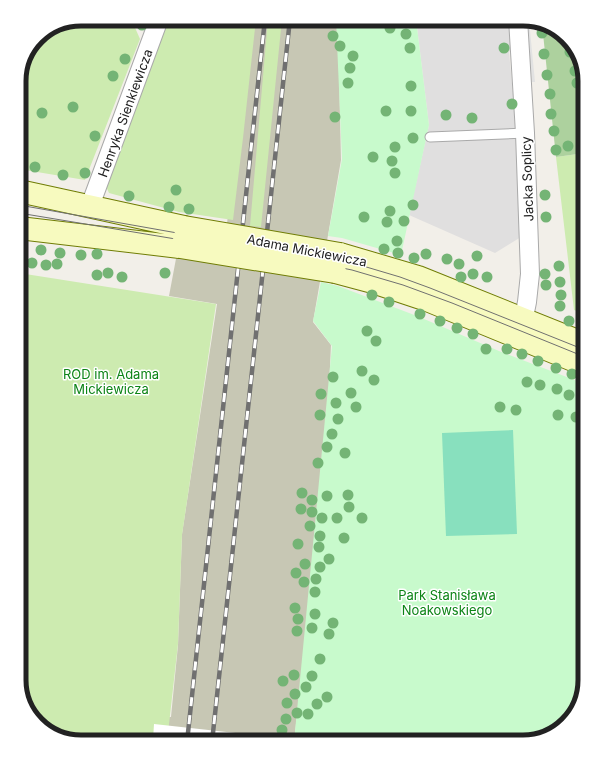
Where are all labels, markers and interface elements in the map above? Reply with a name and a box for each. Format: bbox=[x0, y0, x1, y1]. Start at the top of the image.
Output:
street label: Henryka Sienkiewicza bbox=[94, 47, 156, 179]
street label: Jacka Soplicy bbox=[518, 136, 536, 222]
street label: Adama Mickiewicza bbox=[246, 231, 368, 269]
park label: ROD im. Adama Mickiewicza bbox=[63, 366, 159, 397]
park label: Park Stanisława Noakowskiego bbox=[398, 587, 496, 618]

